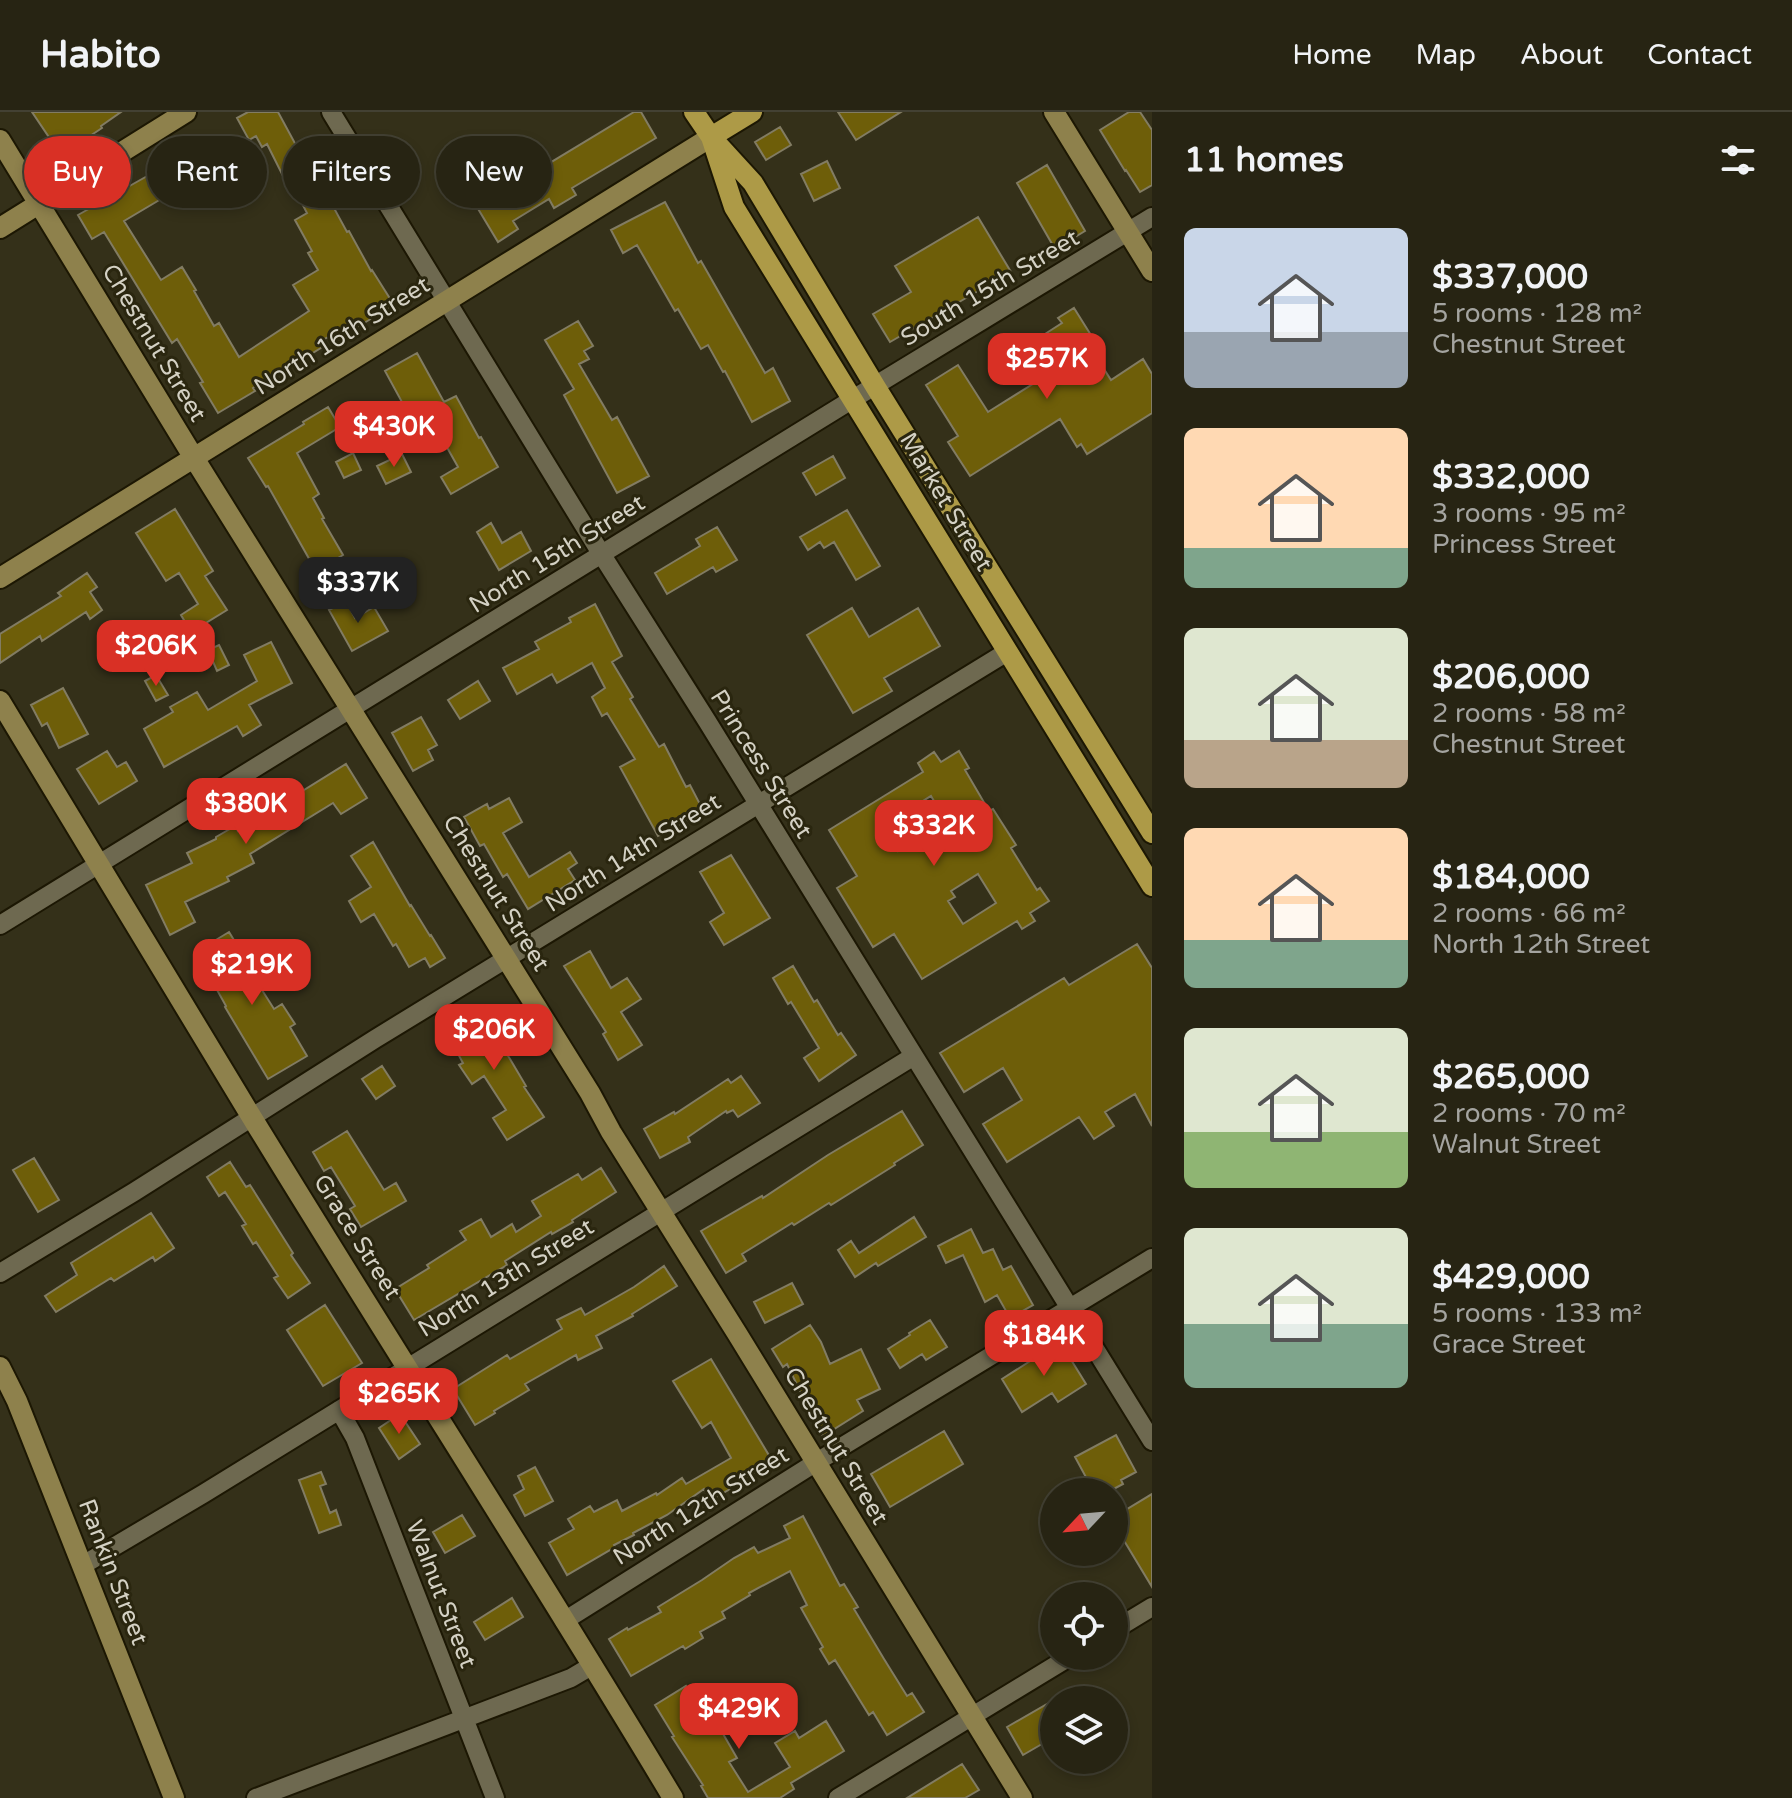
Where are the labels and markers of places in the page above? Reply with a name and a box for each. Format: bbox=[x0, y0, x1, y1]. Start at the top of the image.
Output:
pin: $257K bbox=[991, 333, 1103, 401]
pin: $430K bbox=[338, 401, 450, 469]
pin: $337K bbox=[302, 557, 414, 625]
pin: $206K bbox=[100, 620, 212, 688]
pin: $380K bbox=[190, 778, 302, 846]
pin: $332K bbox=[878, 800, 990, 868]
pin: $219K bbox=[196, 939, 308, 1007]
pin: $206K bbox=[438, 1004, 550, 1072]
pin: $184K bbox=[988, 1310, 1100, 1378]
pin: $265K bbox=[343, 1368, 455, 1436]
pin: $429K bbox=[683, 1683, 795, 1751]

